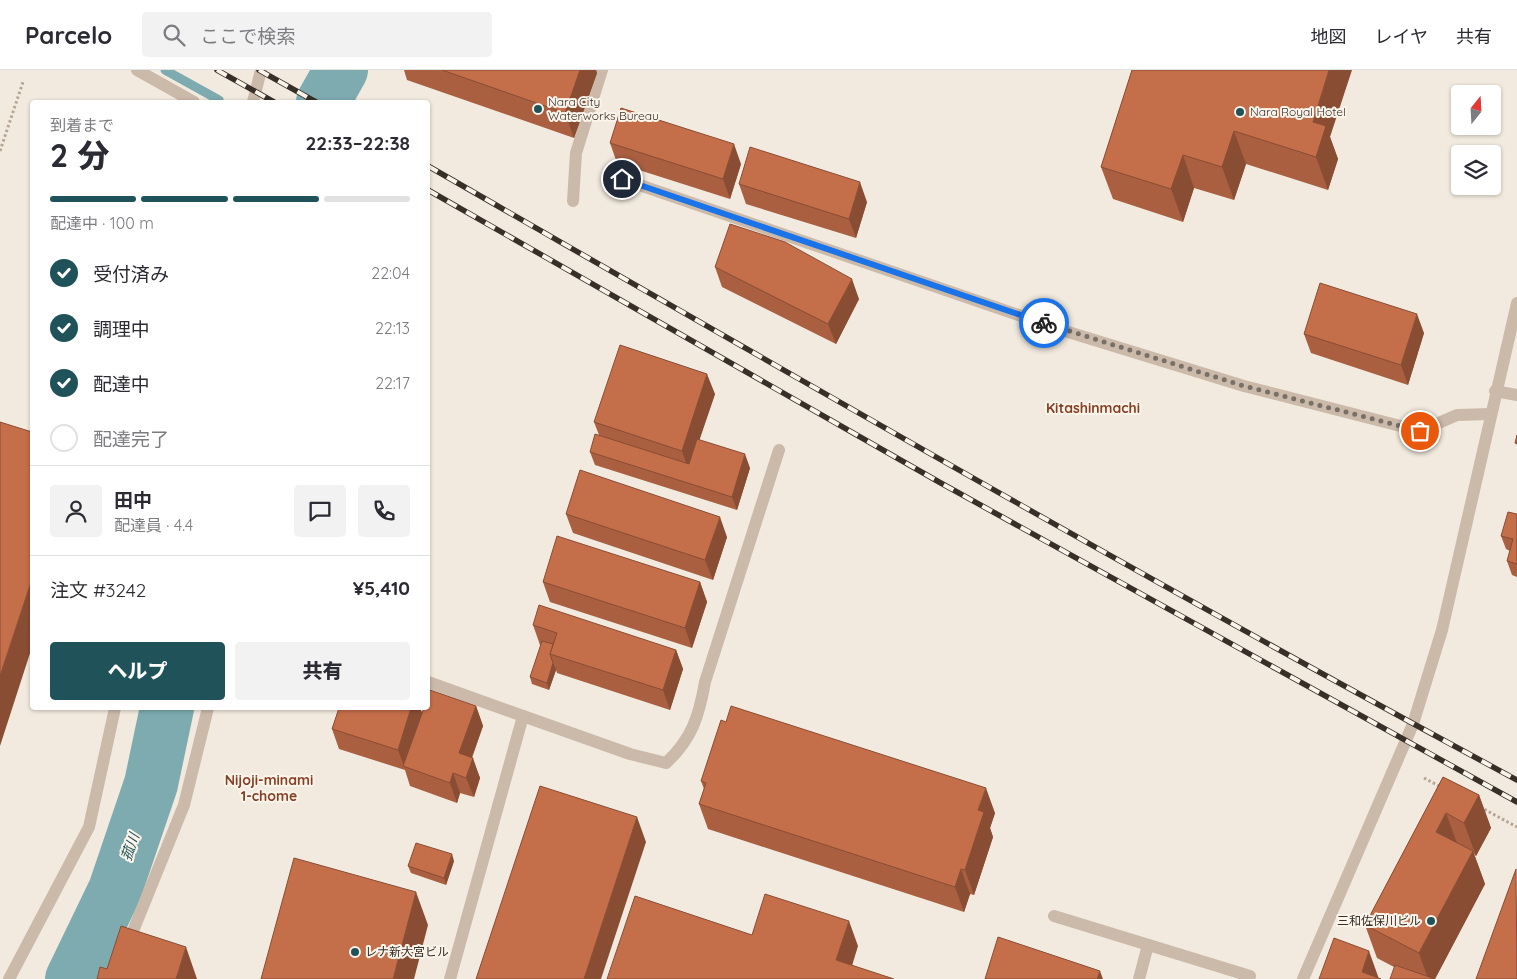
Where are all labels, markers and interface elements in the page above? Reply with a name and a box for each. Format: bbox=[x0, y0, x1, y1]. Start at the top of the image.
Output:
search box bbox=[142, 12, 492, 57]
text: Parcelo bbox=[25, 20, 112, 50]
icon: search bbox=[160, 21, 188, 49]
text: ここで検索 bbox=[200, 24, 295, 48]
text: 地図 bbox=[1311, 25, 1347, 48]
text: レイヤ bbox=[1375, 25, 1428, 48]
text: 共有 bbox=[1456, 25, 1492, 48]
north arrow bbox=[1451, 85, 1501, 135]
map controls bbox=[1451, 85, 1501, 195]
place label: Nara City Waterworks Bureau bbox=[548, 94, 659, 123]
marker: Nara City Waterworks Bureau bbox=[532, 103, 544, 115]
place label: Nara Royal Hotel bbox=[1250, 104, 1346, 119]
marker: Nara Royal Hotel bbox=[1234, 106, 1246, 118]
text: 到着まで bbox=[50, 115, 114, 135]
text: 22:33–22:38 bbox=[306, 131, 410, 155]
text: 2 分 bbox=[50, 135, 109, 175]
button: layers bbox=[1451, 145, 1501, 195]
pin bbox=[601, 158, 643, 200]
icon: home bbox=[608, 165, 636, 193]
text: 配達中 · 100 m bbox=[50, 213, 154, 233]
icon: check bbox=[50, 259, 78, 287]
text: 受付済み bbox=[93, 262, 169, 286]
text: 22:04 bbox=[371, 263, 410, 283]
courier bbox=[1019, 298, 1069, 348]
icon: bike bbox=[1030, 309, 1058, 337]
icon: check bbox=[50, 314, 78, 342]
text: 調理中 bbox=[93, 317, 150, 341]
text: 22:13 bbox=[375, 318, 410, 338]
icon: check bbox=[50, 369, 78, 397]
text: 配達中 bbox=[93, 372, 150, 396]
text: 22:17 bbox=[375, 373, 410, 393]
district label: Kitashinmachi bbox=[1046, 399, 1140, 417]
pin bbox=[1399, 410, 1441, 452]
icon: bag bbox=[1406, 417, 1434, 445]
text: 配達完了 bbox=[93, 427, 169, 451]
button: person bbox=[50, 485, 102, 537]
button: chat bbox=[294, 485, 346, 537]
button: phone bbox=[358, 485, 410, 537]
text: 田中 bbox=[114, 488, 152, 512]
text: 配達員 · 4.4 bbox=[114, 515, 193, 535]
text: ¥5,410 bbox=[353, 576, 410, 600]
text: 注文 #3242 bbox=[50, 578, 146, 602]
button: ヘルプ bbox=[50, 642, 225, 700]
button: 共有 bbox=[235, 642, 410, 700]
district label: Nijoji-minami 1-chome bbox=[225, 771, 313, 805]
water label: 菰川 bbox=[117, 829, 144, 863]
place label: 三和佐保川ビル bbox=[1337, 913, 1421, 928]
marker: 三和佐保川ビル bbox=[1425, 915, 1437, 927]
place label: レナ新大宮ビル bbox=[365, 944, 449, 959]
marker: レナ新大宮ビル bbox=[349, 946, 361, 958]

